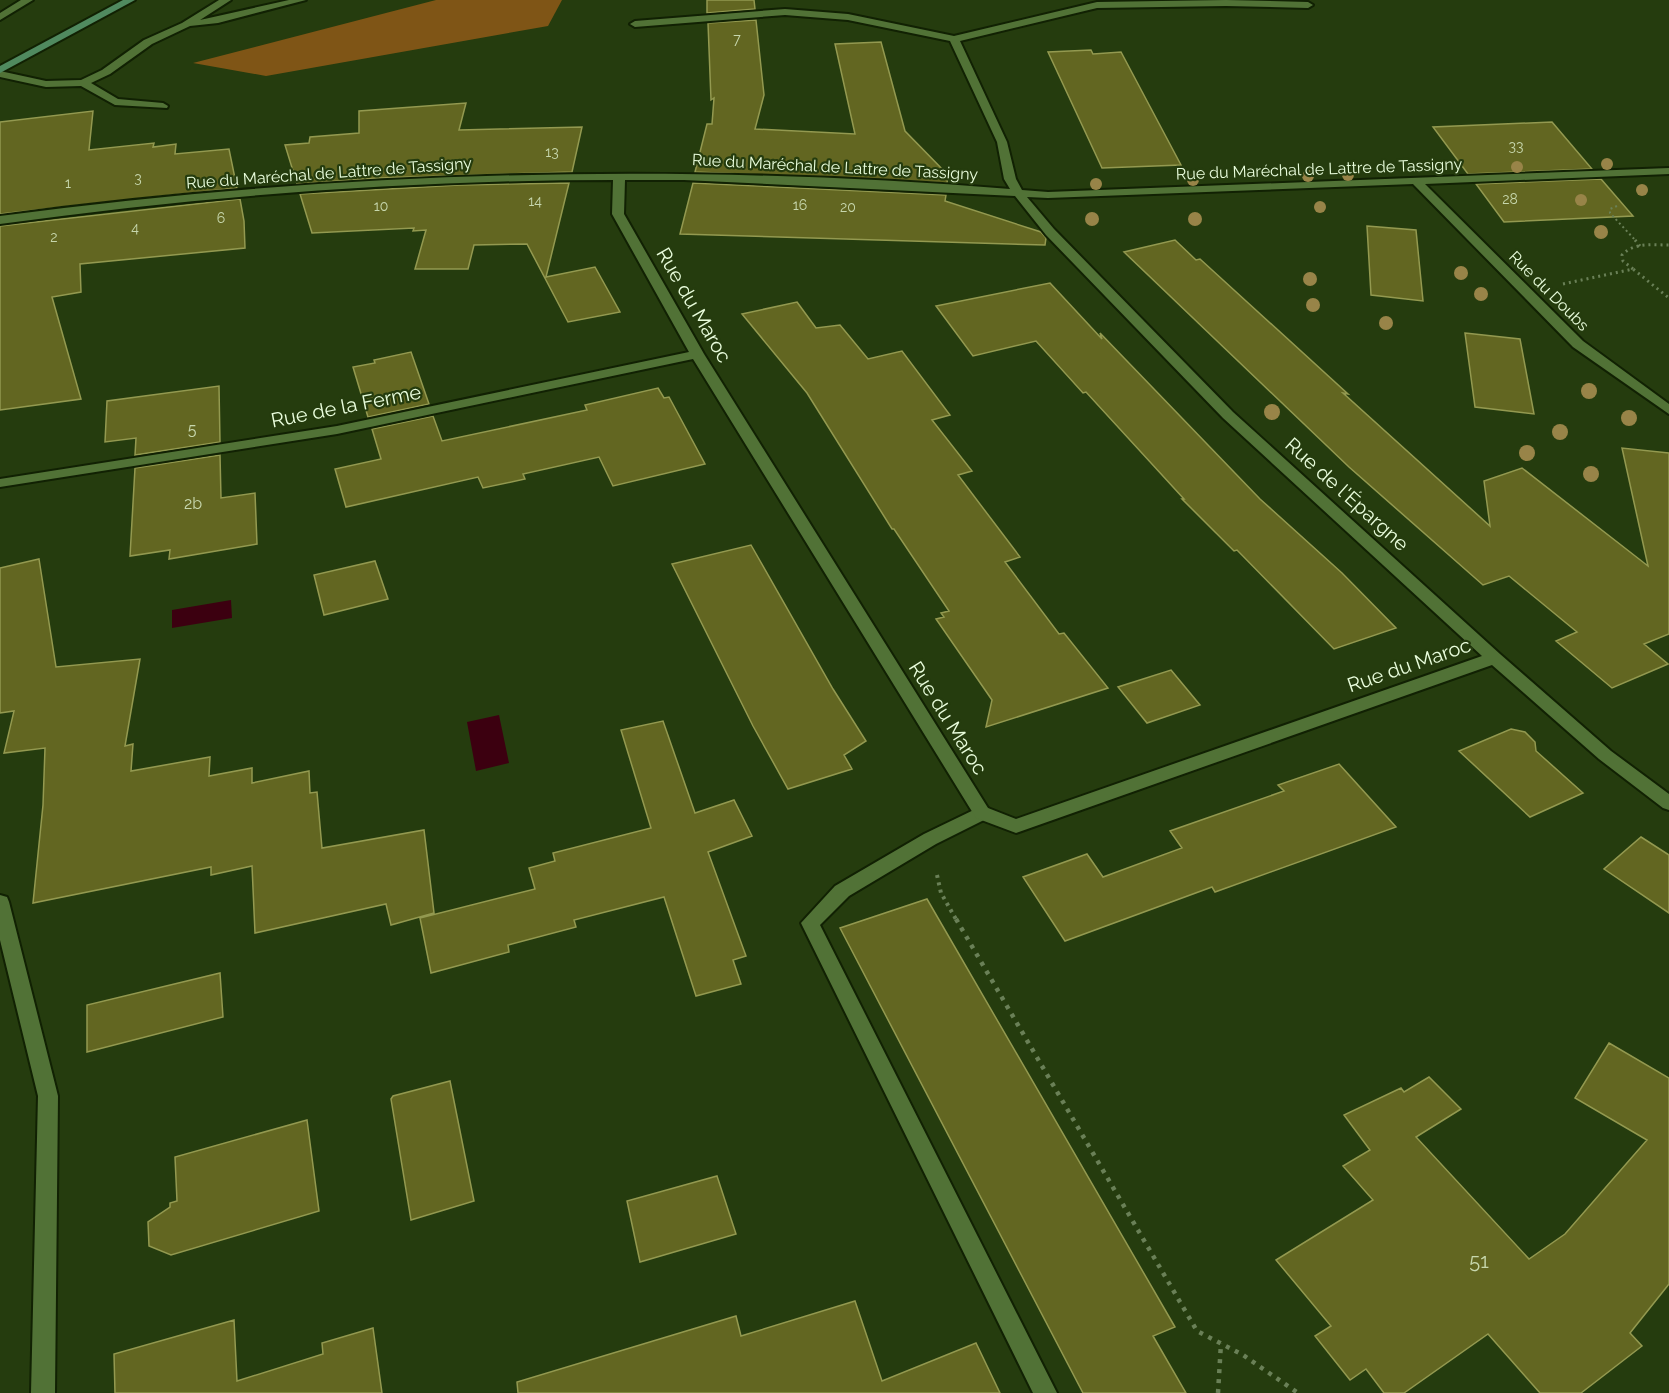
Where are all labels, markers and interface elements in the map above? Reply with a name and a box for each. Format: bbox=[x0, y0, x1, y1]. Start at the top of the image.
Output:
house number: 7 bbox=[733, 31, 741, 47]
house number: 33 bbox=[1509, 138, 1523, 154]
house number: 13 bbox=[545, 144, 559, 160]
street label: Rue du Maréchal de Lattre de Tassigny bbox=[691, 150, 979, 184]
street label: Rue du Maréchal de Lattre de Tassigny bbox=[185, 154, 473, 192]
street label: Rue du Maréchal de Lattre de Tassigny bbox=[1176, 154, 1463, 183]
house number: 3 bbox=[134, 170, 142, 186]
house number: 1 bbox=[65, 175, 71, 191]
house number: 28 bbox=[1502, 191, 1518, 207]
house number: 14 bbox=[528, 193, 542, 209]
house number: 16 bbox=[793, 197, 807, 213]
house number: 10 bbox=[374, 198, 388, 214]
house number: 20 bbox=[840, 199, 856, 215]
house number: 6 bbox=[217, 210, 225, 226]
house number: 4 bbox=[131, 220, 139, 236]
house number: 2 bbox=[50, 229, 58, 245]
street label: Rue du Maroc bbox=[651, 243, 737, 367]
street label: Rue du Doubs bbox=[1505, 247, 1593, 335]
street label: Rue de la Ferme bbox=[269, 380, 423, 432]
house number: 5 bbox=[188, 420, 197, 439]
street label: Rue de l'Épargne bbox=[1280, 432, 1414, 556]
house number: 2b bbox=[184, 494, 202, 513]
street label: Rue du Maroc bbox=[1344, 633, 1474, 697]
street label: Rue du Maroc bbox=[904, 657, 992, 779]
house number: 51 bbox=[1469, 1249, 1489, 1273]

